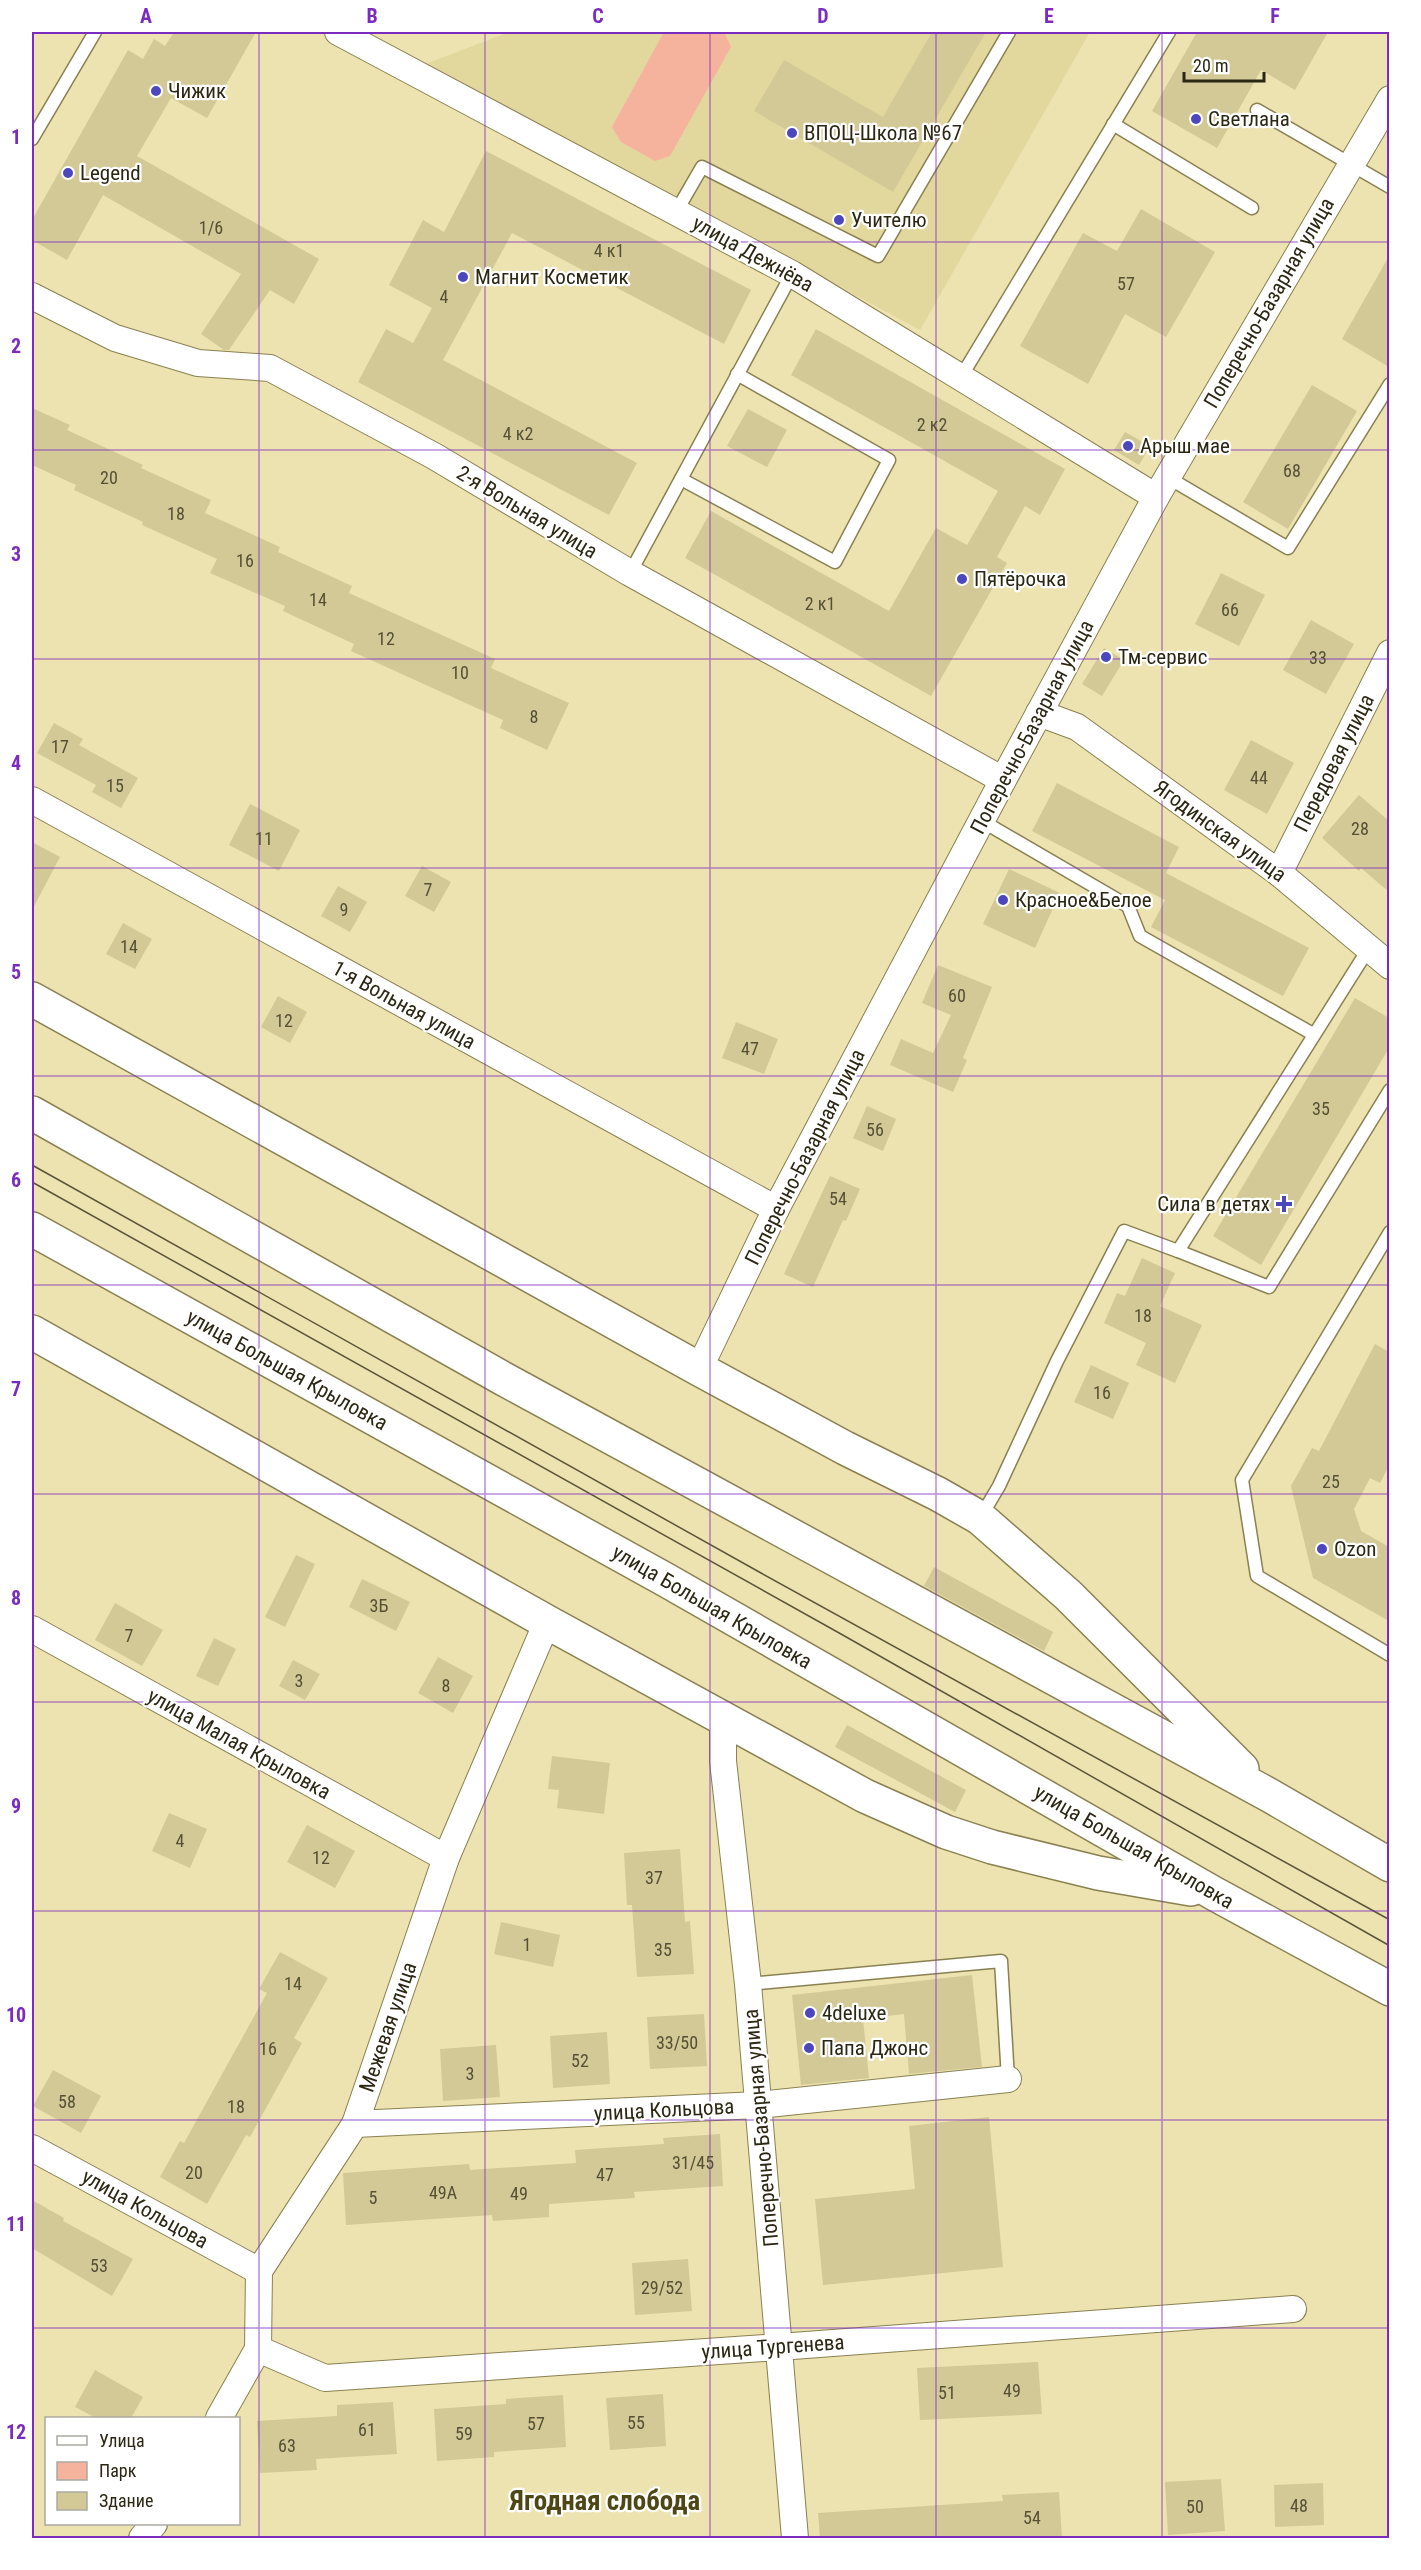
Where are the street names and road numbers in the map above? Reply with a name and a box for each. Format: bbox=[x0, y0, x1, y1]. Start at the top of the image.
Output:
street label: Поперечно-Базарная улица bbox=[1199, 194, 1339, 412]
street label: улица Дежнёва bbox=[688, 211, 818, 297]
street label: 2-я Вольная улица bbox=[452, 461, 602, 563]
street label: Поперечно-Базарная улица bbox=[965, 616, 1099, 838]
street label: Передовая улица bbox=[1289, 690, 1379, 836]
street label: Ягодинская улица bbox=[1149, 775, 1291, 887]
street label: 1-я Вольная улица bbox=[328, 956, 480, 1054]
street label: Поперечно-Базарная улица bbox=[740, 1045, 870, 1269]
street label: улица Большая Крыловка bbox=[182, 1305, 392, 1435]
street label: улица Большая Крыловка bbox=[608, 1540, 816, 1674]
street label: улица Малая Крыловка bbox=[143, 1684, 335, 1804]
street label: улица Большая Крыловка bbox=[1030, 1780, 1238, 1914]
street label: Межевая улица bbox=[355, 1959, 421, 2095]
street label: Поперечно-Базарная улица bbox=[739, 2008, 783, 2248]
street label: улица Кольцова bbox=[593, 2094, 735, 2126]
street label: улица Кольцова bbox=[78, 2164, 212, 2254]
street label: улица Тургенева bbox=[701, 2330, 845, 2364]

